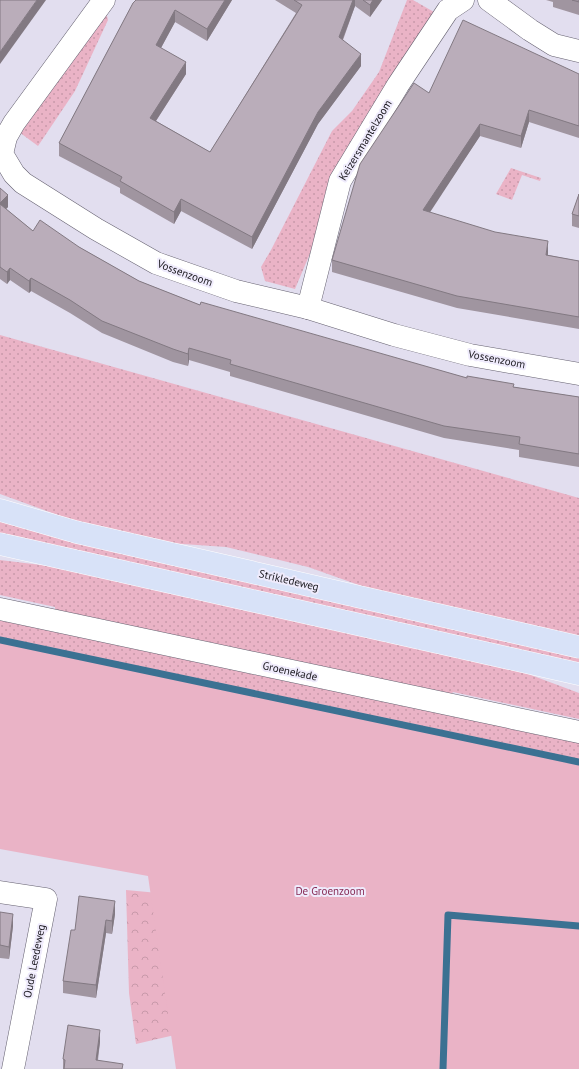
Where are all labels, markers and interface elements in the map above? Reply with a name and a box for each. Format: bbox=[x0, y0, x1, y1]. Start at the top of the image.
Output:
street label: Keizersmantelzoom bbox=[335, 97, 395, 183]
street label: Vossenzoom bbox=[154, 256, 215, 289]
street label: Vossenzoom bbox=[466, 346, 527, 371]
street label: Strikledeweg bbox=[258, 566, 320, 594]
street label: Groenekade bbox=[261, 658, 319, 684]
park label: De Groenzoom bbox=[295, 884, 365, 898]
street label: Oude Leedeweg bbox=[20, 923, 48, 999]

